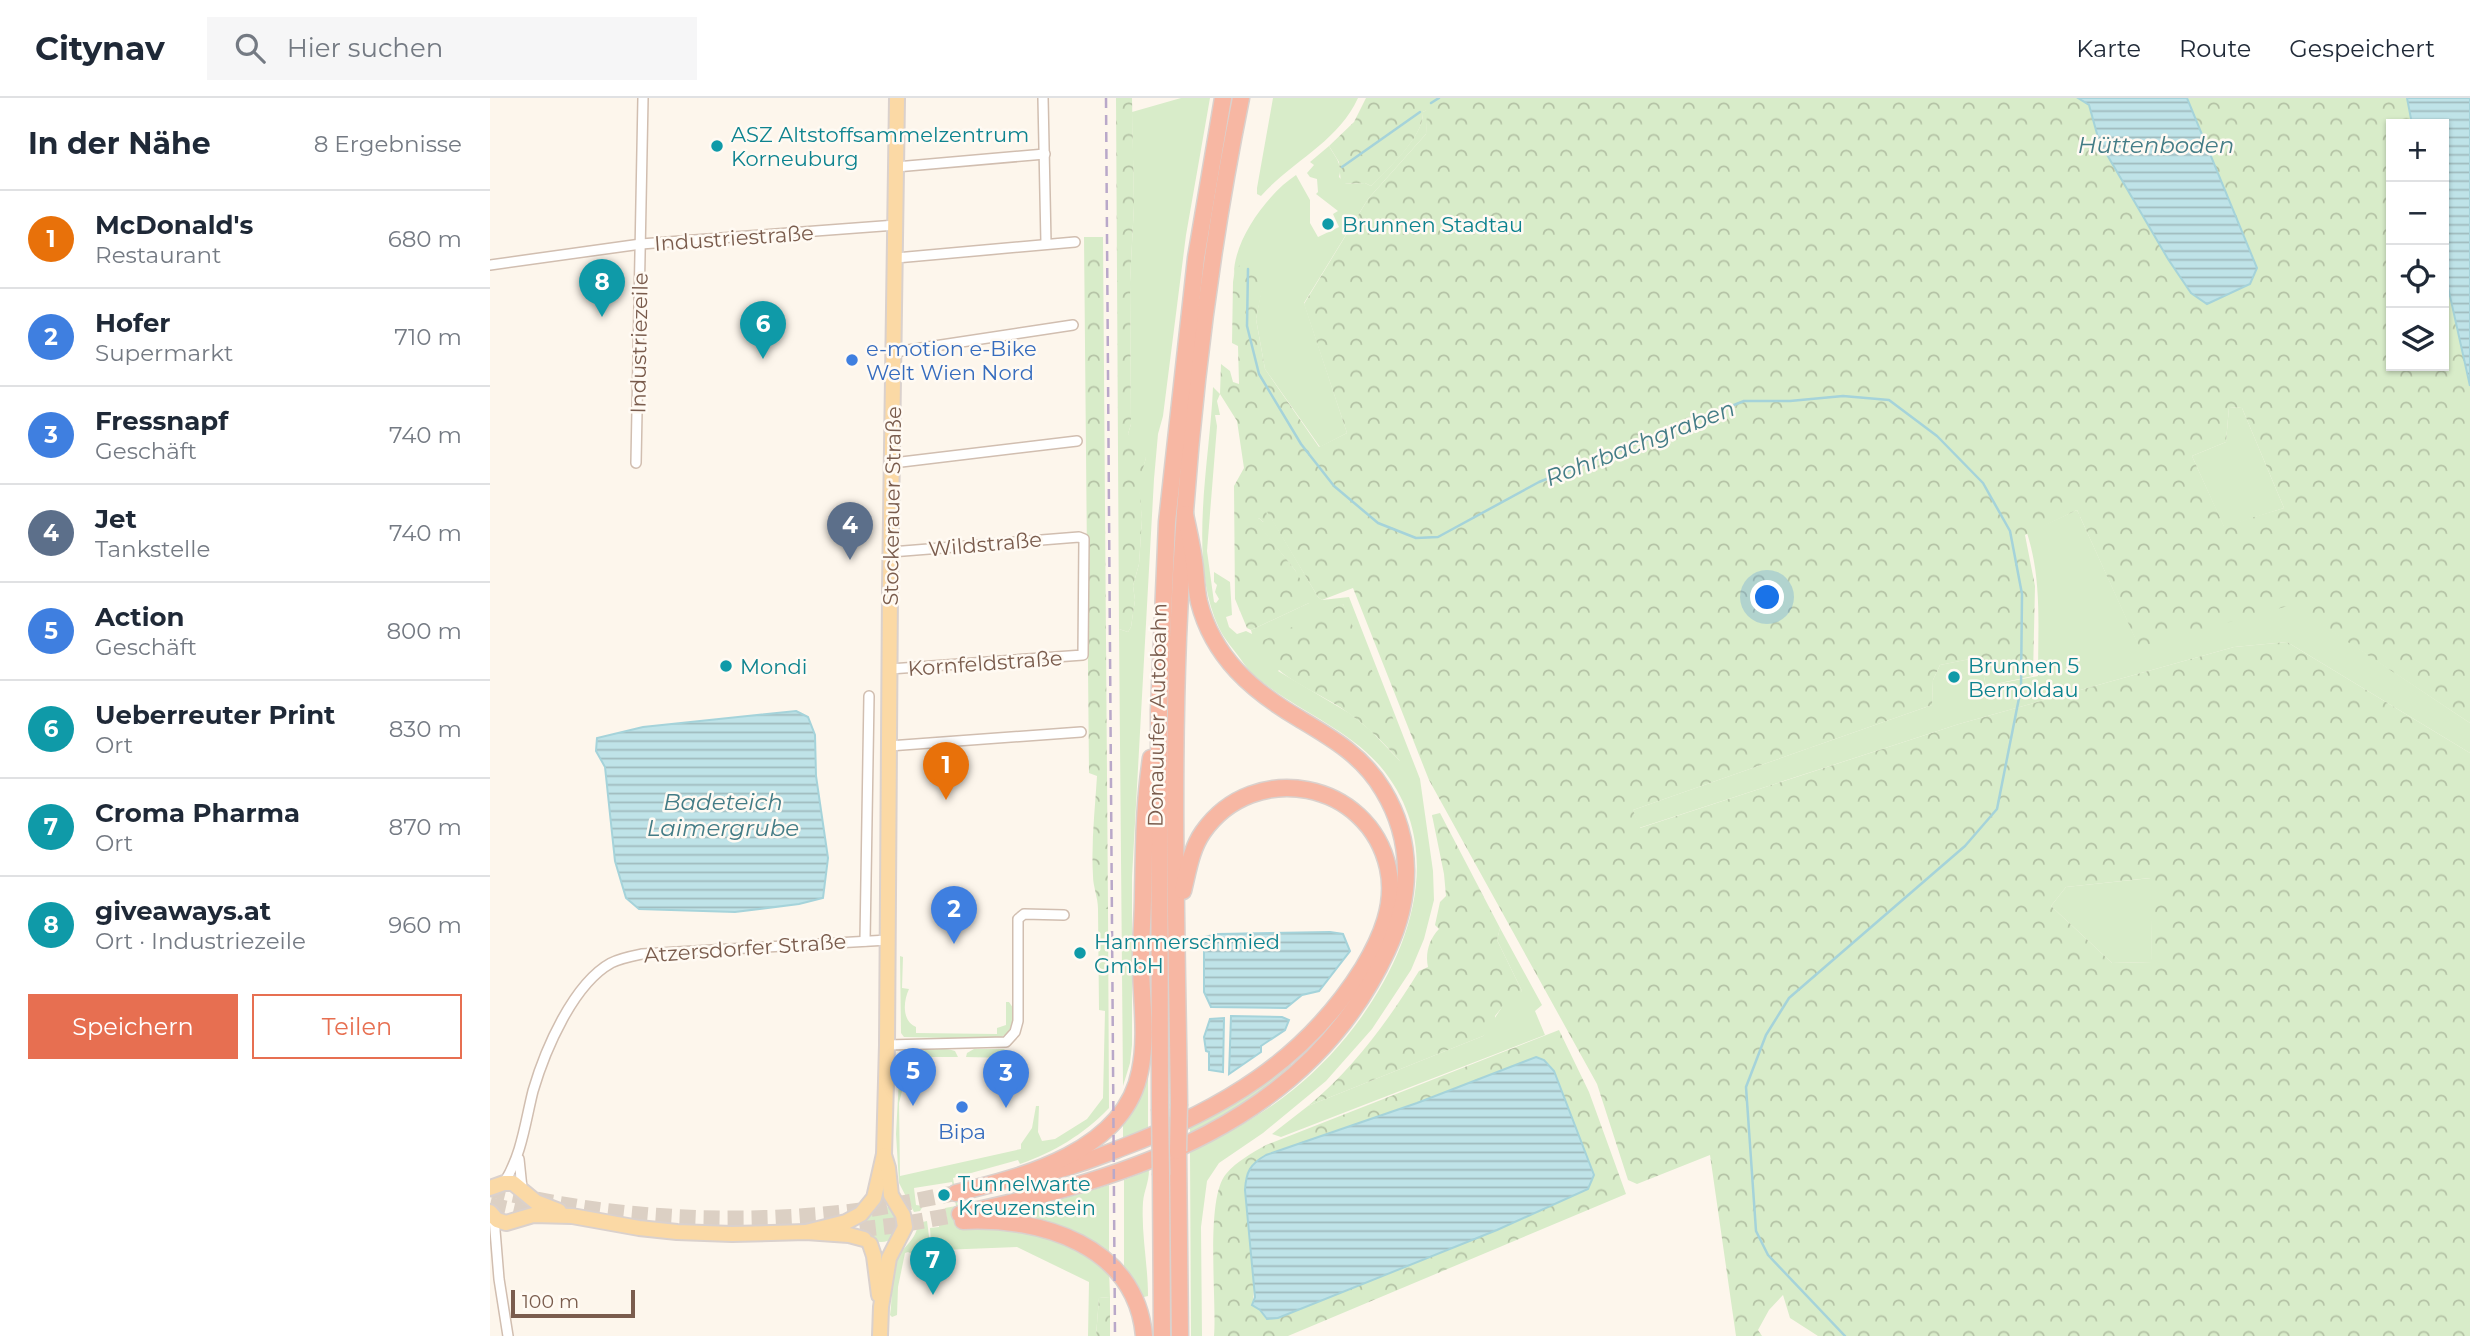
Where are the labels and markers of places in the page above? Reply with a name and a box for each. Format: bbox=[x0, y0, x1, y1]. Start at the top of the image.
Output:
place label: ASZ Altstoffsammelzentrum Korneuburg bbox=[731, 122, 1029, 171]
marker: ASZ Altstoffsammelzentrum Korneuburg bbox=[709, 138, 725, 154]
place label: Brunnen Stadtau bbox=[1342, 212, 1523, 237]
marker: Brunnen Stadtau bbox=[1320, 216, 1336, 232]
pin: 8 bbox=[579, 259, 625, 317]
pin: 6 bbox=[740, 301, 786, 359]
place label: e-motion e-Bike Welt Wien Nord bbox=[866, 336, 1037, 385]
marker: e-motion e-Bike Welt Wien Nord bbox=[844, 352, 860, 368]
pin: 4 bbox=[827, 502, 873, 560]
place label: Brunnen 5 Bernoldau bbox=[1968, 653, 2079, 702]
place label: Mondi bbox=[740, 654, 807, 679]
marker: Mondi bbox=[718, 658, 734, 674]
marker: Brunnen 5 Bernoldau bbox=[1946, 669, 1962, 685]
pin: 1 bbox=[923, 742, 969, 800]
pin: 2 bbox=[931, 886, 977, 944]
place label: Hammerschmied GmbH bbox=[1094, 929, 1280, 978]
marker: Hammerschmied GmbH bbox=[1072, 945, 1088, 961]
pin: 5 bbox=[890, 1048, 936, 1106]
pin: 3 bbox=[983, 1050, 1029, 1108]
marker: Bipa bbox=[954, 1099, 970, 1115]
place label: Bipa bbox=[938, 1119, 986, 1144]
place label: Tunnelwarte Kreuzenstein bbox=[958, 1171, 1096, 1220]
marker: Tunnelwarte Kreuzenstein bbox=[936, 1187, 952, 1203]
pin: 7 bbox=[910, 1237, 956, 1295]

